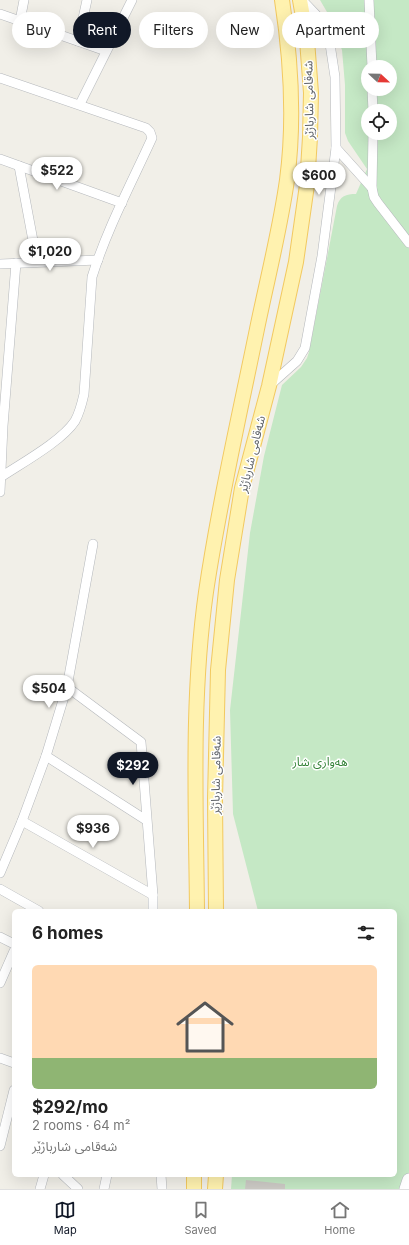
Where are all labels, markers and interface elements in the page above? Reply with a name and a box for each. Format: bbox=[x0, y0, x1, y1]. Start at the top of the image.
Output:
chip: Buy bbox=[12, 12, 65, 48]
chip: Rent bbox=[73, 12, 131, 48]
chip: Filters bbox=[139, 12, 208, 48]
chip: New bbox=[216, 12, 274, 48]
chip: Apartment bbox=[282, 12, 379, 48]
north arrow bbox=[361, 60, 397, 96]
map controls bbox=[361, 60, 397, 140]
street label: شەقامی شارباژێر bbox=[300, 61, 317, 140]
button: locate bbox=[361, 104, 397, 140]
pin: $522 bbox=[33, 157, 81, 191]
text: $522 bbox=[40, 162, 74, 178]
pin: $600 bbox=[295, 162, 343, 196]
text: $600 bbox=[302, 167, 336, 183]
pin: $1,020 bbox=[17, 238, 83, 272]
text: $1,020 bbox=[28, 243, 72, 259]
street label: شەقامی شارباژێر bbox=[234, 414, 268, 495]
pin: $504 bbox=[25, 675, 73, 709]
text: $504 bbox=[32, 680, 66, 696]
street label: شەقامی شارباژێر bbox=[207, 736, 224, 815]
pin: $292 bbox=[109, 752, 157, 786]
park label: هەواری شار bbox=[291, 754, 348, 769]
text: $292 bbox=[116, 757, 150, 773]
pin: $936 bbox=[69, 815, 117, 849]
text: $936 bbox=[76, 820, 110, 836]
icon: filters bbox=[355, 922, 377, 944]
text: 6 homes bbox=[32, 923, 103, 943]
icon: home bbox=[169, 991, 241, 1063]
text: $292/mo bbox=[32, 1097, 108, 1117]
text: 2 rooms · 64 m² bbox=[32, 1117, 130, 1133]
text: شەقامی شارباژێر bbox=[32, 1138, 117, 1154]
tab: Map bbox=[54, 1199, 77, 1237]
tab: Saved bbox=[184, 1199, 217, 1237]
tab: Home bbox=[324, 1199, 355, 1237]

